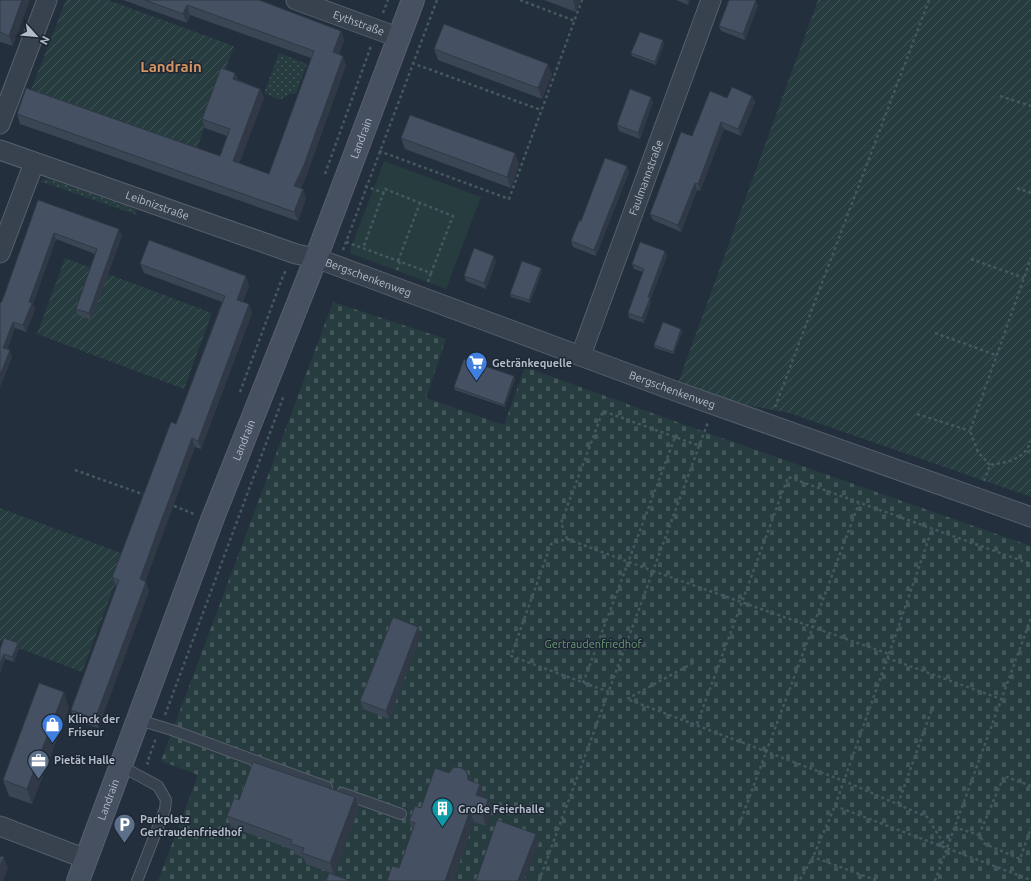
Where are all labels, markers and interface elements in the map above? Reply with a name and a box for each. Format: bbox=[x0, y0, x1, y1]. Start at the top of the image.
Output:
street label: Eythstraße bbox=[332, 8, 386, 38]
north arrow bbox=[16, 16, 56, 56]
text: N bbox=[38, 34, 52, 47]
district label: Landrain bbox=[140, 58, 202, 75]
street label: Landrain bbox=[348, 116, 374, 160]
street label: Faulmannstraße bbox=[627, 138, 665, 217]
street label: Leibnizstraße bbox=[124, 189, 191, 222]
street label: Bergschenkenweg bbox=[324, 256, 413, 299]
supermarket icon: Getränkequelle bbox=[464, 350, 490, 383]
place label: Getränkequelle bbox=[492, 357, 572, 369]
street label: Bergschenkenweg bbox=[628, 369, 717, 411]
street label: Landrain bbox=[230, 418, 257, 462]
park label: Gertraudenfriedhof bbox=[544, 638, 642, 650]
shop icon: Klinck der Friseur bbox=[39, 712, 65, 745]
place label: Klinck der Friseur bbox=[68, 713, 120, 738]
office icon: Pietät Halle bbox=[26, 747, 52, 780]
place label: Pietät Halle bbox=[54, 754, 115, 766]
street label: Landrain bbox=[95, 777, 121, 822]
building icon: Große Feierhalle bbox=[430, 796, 456, 829]
place label: Große Feierhalle bbox=[458, 803, 544, 815]
parking icon: Parkplatz Gertraudenfriedhof bbox=[111, 812, 137, 845]
place label: Parkplatz Gertraudenfriedhof bbox=[140, 813, 243, 838]

